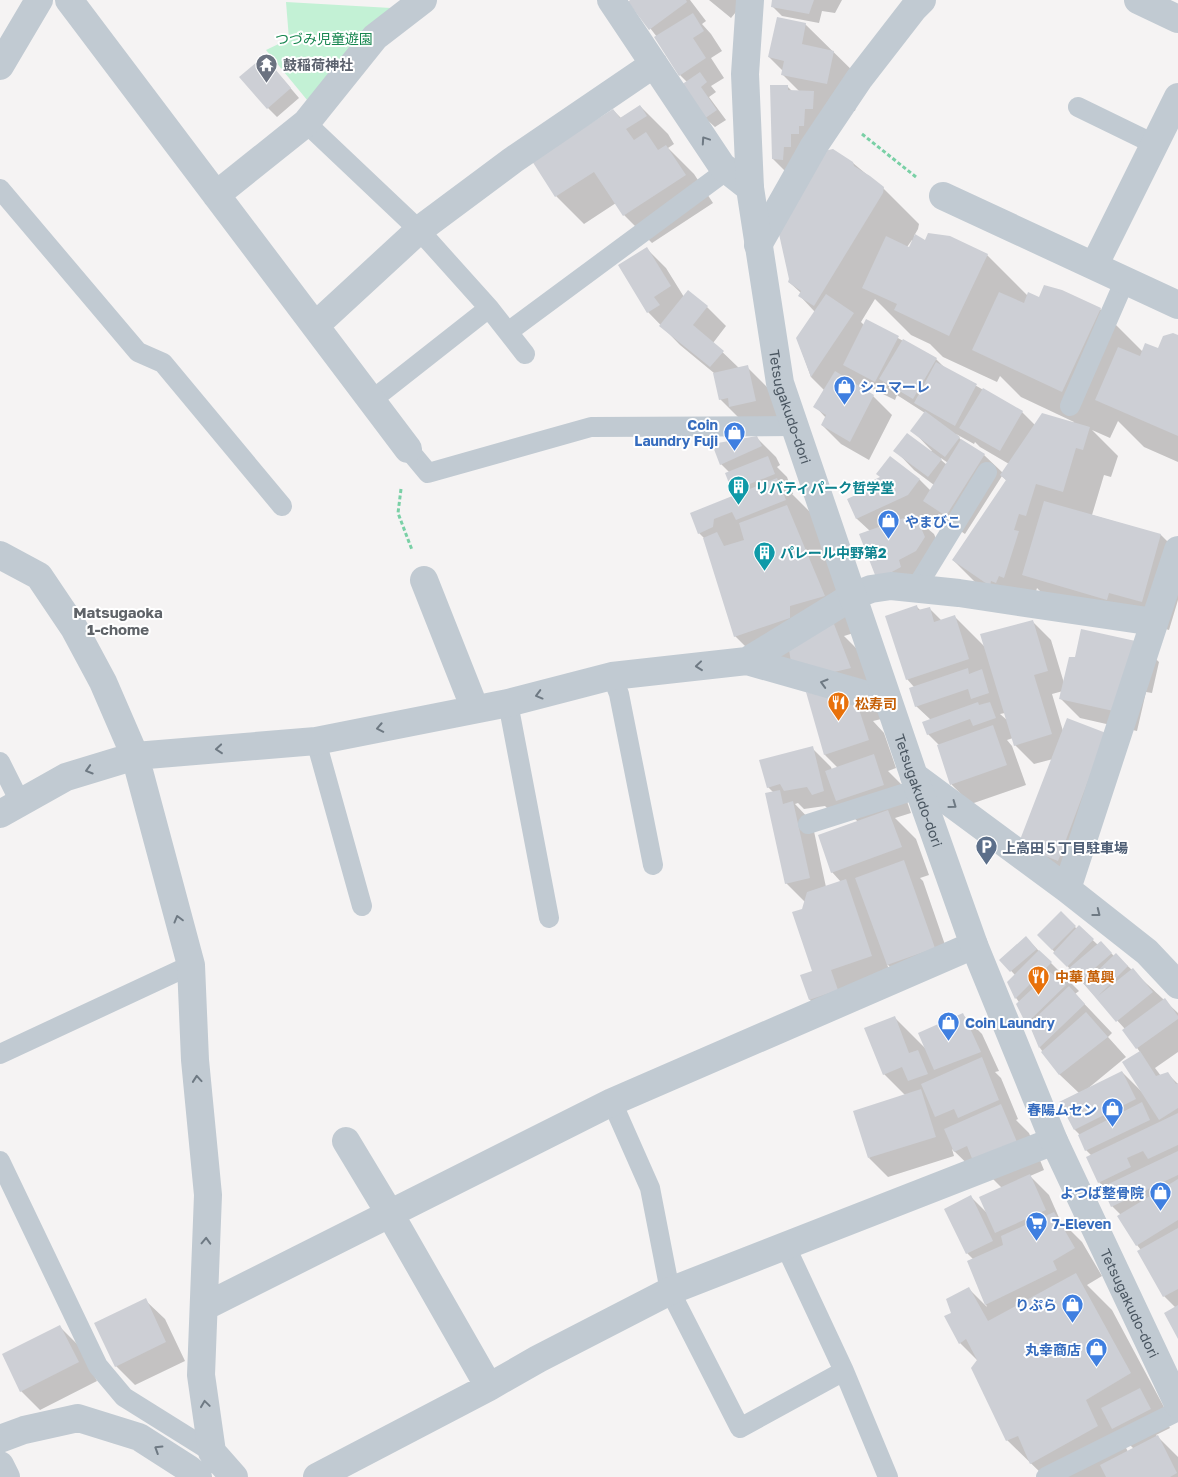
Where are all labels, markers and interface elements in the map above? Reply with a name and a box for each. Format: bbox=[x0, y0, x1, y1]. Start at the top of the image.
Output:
park label: つづみ児童遊園 bbox=[275, 30, 373, 47]
temple icon: 鼓稲荷神社 bbox=[255, 52, 279, 83]
place label: 鼓稲荷神社 bbox=[283, 56, 353, 73]
one-way arrow bbox=[701, 137, 711, 146]
street label: Tetsugakudo-dori bbox=[766, 348, 815, 466]
shop icon: シュマーレ bbox=[832, 374, 856, 405]
place label: シュマーレ bbox=[860, 378, 930, 395]
place label: Coin Laundry Fuji bbox=[634, 416, 718, 449]
shop icon: Coin Laundry Fuji bbox=[722, 420, 746, 451]
building icon: リバティパーク哲学堂 bbox=[727, 475, 751, 506]
place label: リバティパーク哲学堂 bbox=[755, 479, 894, 496]
shop icon: やまびこ bbox=[877, 509, 901, 540]
place label: やまびこ bbox=[905, 513, 961, 530]
building icon: パレール中野第2 bbox=[752, 540, 776, 571]
place label: パレール中野第2 bbox=[780, 544, 887, 561]
district label: Matsugaoka 1-chome bbox=[73, 603, 163, 638]
one-way arrow bbox=[694, 660, 702, 671]
one-way arrow bbox=[821, 678, 829, 688]
one-way arrow bbox=[536, 689, 544, 699]
restaurant icon: 松寿司 bbox=[827, 691, 851, 722]
place label: 松寿司 bbox=[855, 695, 897, 712]
one-way arrow bbox=[376, 722, 385, 733]
street label: Tetsugakudo-dori bbox=[892, 732, 947, 849]
one-way arrow bbox=[215, 743, 223, 754]
one-way arrow bbox=[85, 765, 93, 775]
one-way arrow bbox=[947, 799, 957, 808]
parking icon: 上高田５丁目駐車場 bbox=[974, 835, 998, 866]
place label: 上高田５丁目駐車場 bbox=[1002, 839, 1128, 856]
one-way arrow bbox=[1091, 907, 1100, 915]
one-way arrow bbox=[174, 915, 184, 923]
restaurant icon: 中華 萬興 bbox=[1027, 964, 1051, 995]
place label: 中華 萬興 bbox=[1055, 968, 1115, 985]
shop icon: Coin Laundry bbox=[937, 1010, 961, 1041]
place label: Coin Laundry bbox=[965, 1014, 1056, 1031]
one-way arrow bbox=[192, 1075, 203, 1083]
shop icon: 春陽ムセン bbox=[1101, 1097, 1125, 1128]
place label: 春陽ムセン bbox=[1027, 1101, 1097, 1118]
shop icon: よつば整骨院 bbox=[1148, 1180, 1172, 1211]
place label: よつば整骨院 bbox=[1060, 1184, 1144, 1201]
supermarket icon: 7-Eleven bbox=[1024, 1211, 1048, 1242]
place label: 7-Eleven bbox=[1052, 1215, 1111, 1232]
one-way arrow bbox=[201, 1237, 211, 1245]
street label: Tetsugakudo-dori bbox=[1097, 1246, 1163, 1360]
shop icon: りぷら bbox=[1061, 1292, 1085, 1323]
place label: りぷら bbox=[1015, 1296, 1057, 1313]
shop icon: 丸幸商店 bbox=[1085, 1337, 1109, 1368]
place label: 丸幸商店 bbox=[1025, 1341, 1081, 1358]
one-way arrow bbox=[200, 1399, 211, 1407]
one-way arrow bbox=[154, 1446, 164, 1455]

